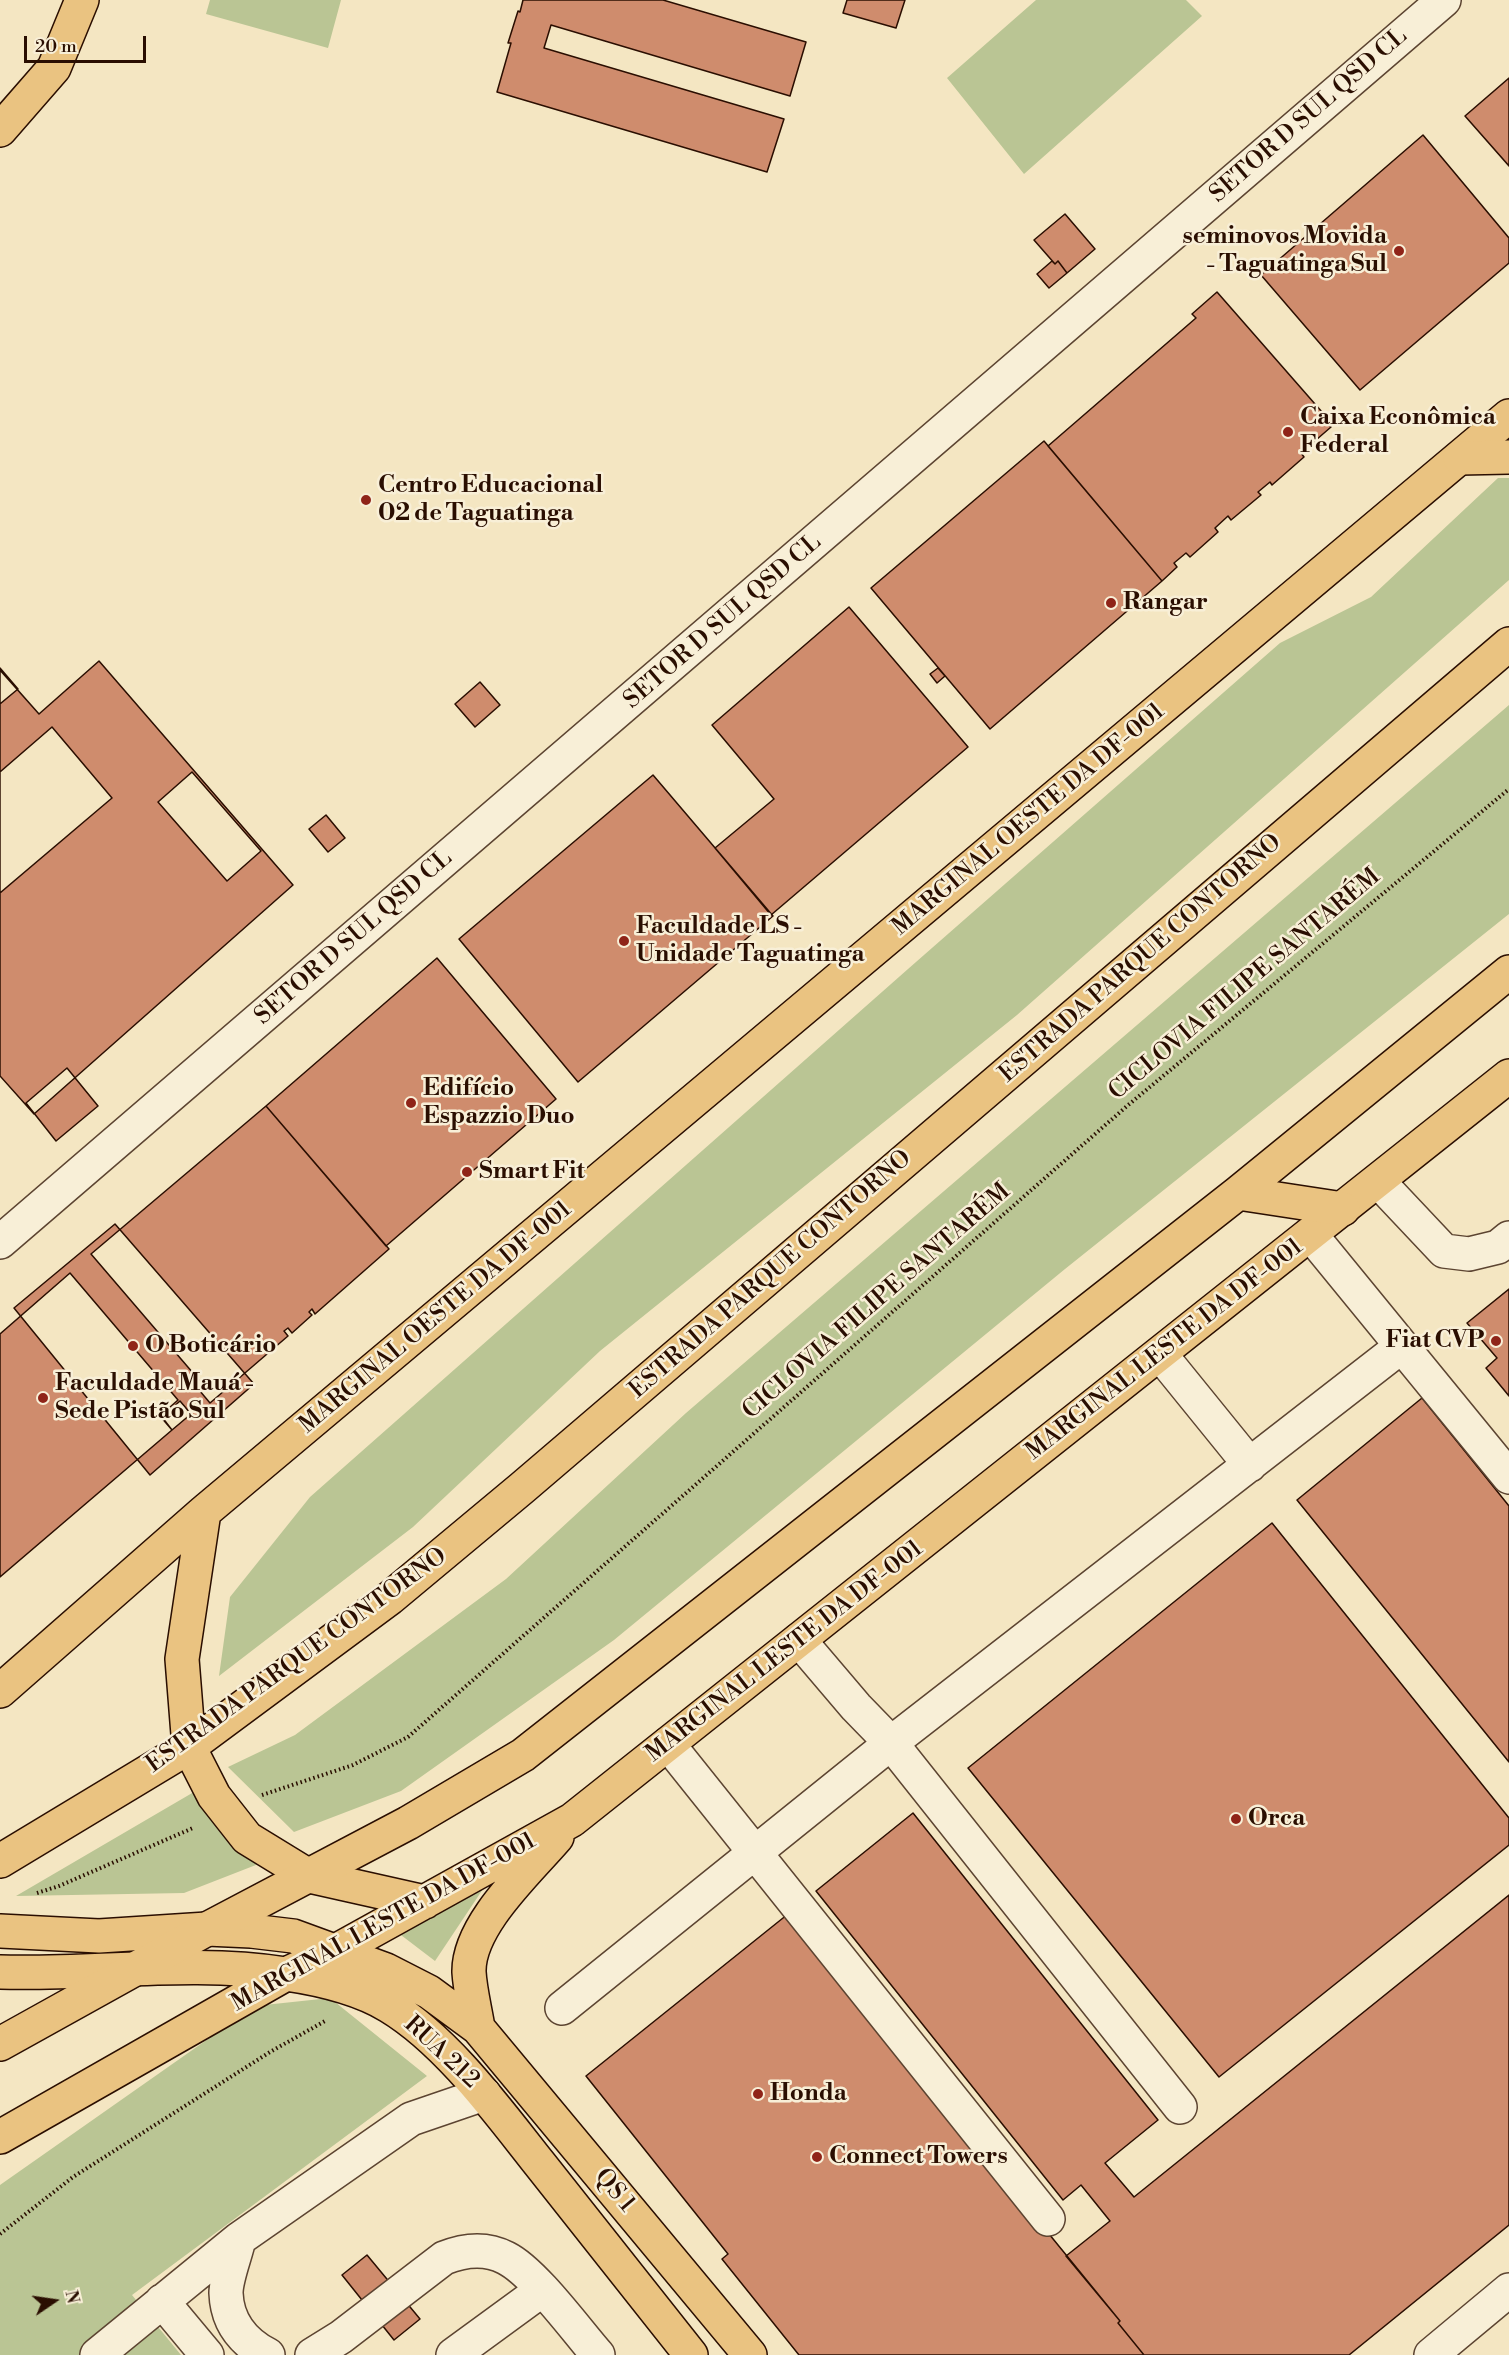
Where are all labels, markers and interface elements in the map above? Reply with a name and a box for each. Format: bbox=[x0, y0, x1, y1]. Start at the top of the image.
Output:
street label: SETOR D SUL QSD CL bbox=[1205, 23, 1413, 209]
scale bar bbox=[27, 24, 148, 62]
text: 20 m bbox=[35, 35, 77, 58]
place label: seminovos Movida - Taguatinga Sul bbox=[1182, 223, 1387, 279]
marker: seminovos Movida - Taguatinga Sul bbox=[1392, 244, 1406, 258]
place label: Caixa Econômica Federal bbox=[1300, 404, 1496, 460]
marker: Caixa Econômica Federal bbox=[1281, 425, 1295, 439]
place label: Centro Educacional 02 de Taguatinga bbox=[378, 472, 603, 528]
marker: Centro Educacional 02 de Taguatinga bbox=[359, 493, 373, 507]
street label: SETOR D SUL QSD CL bbox=[619, 529, 827, 715]
place label: Rangar bbox=[1123, 589, 1208, 617]
marker: Rangar bbox=[1104, 596, 1118, 610]
street label: MARGINAL OESTE DA DF-001 bbox=[887, 698, 1171, 942]
street label: ESTRADA PARQUE CONTORNO bbox=[994, 829, 1288, 1089]
street label: SETOR D SUL QSD CL bbox=[250, 845, 458, 1031]
street label: CICLOVIA FILIPE SANTARÉM bbox=[1104, 863, 1386, 1107]
place label: Faculdade LS - Unidade Taguatinga bbox=[636, 913, 865, 969]
marker: Faculdade LS - Unidade Taguatinga bbox=[617, 934, 631, 948]
place label: Edifício Espazzio Duo bbox=[423, 1075, 575, 1131]
marker: Edifício Espazzio Duo bbox=[404, 1096, 418, 1110]
street label: ESTRADA PARQUE CONTORNO bbox=[624, 1145, 918, 1405]
place label: Smart Fit bbox=[479, 1158, 585, 1186]
marker: Smart Fit bbox=[460, 1165, 474, 1179]
street label: CICLOVIA FILIPE SANTARÉM bbox=[737, 1178, 1017, 1426]
street label: MARGINAL OESTE DA DF-001 bbox=[294, 1196, 578, 1440]
street label: MARGINAL LESTE DA DF-001 bbox=[1021, 1233, 1309, 1467]
place label: Fiat CVP bbox=[1385, 1327, 1484, 1355]
place label: O Boticário bbox=[145, 1332, 276, 1360]
marker: Fiat CVP bbox=[1489, 1334, 1503, 1348]
marker: O Boticário bbox=[126, 1339, 140, 1353]
place label: Faculdade Mauá - Sede Pistão Sul bbox=[55, 1370, 254, 1426]
marker: Faculdade Mauá - Sede Pistão Sul bbox=[36, 1391, 50, 1405]
street label: MARGINAL LESTE DA DF-001 bbox=[641, 1535, 929, 1769]
street label: ESTRADA PARQUE CONTORNO bbox=[141, 1542, 453, 1780]
place label: Orca bbox=[1248, 1805, 1305, 1833]
marker: Orca bbox=[1229, 1812, 1243, 1826]
street label: MARGINAL LESTE DA DF-001 bbox=[227, 1827, 541, 2019]
street label: RUA 212 bbox=[397, 2011, 485, 2095]
place label: Honda bbox=[770, 2080, 847, 2108]
marker: Honda bbox=[751, 2087, 765, 2101]
place label: Connect Towers bbox=[829, 2143, 1008, 2171]
marker: Connect Towers bbox=[810, 2150, 824, 2164]
street label: QS 1 bbox=[588, 2163, 640, 2219]
north arrow bbox=[24, 2271, 84, 2331]
text: N bbox=[60, 2289, 83, 2305]

